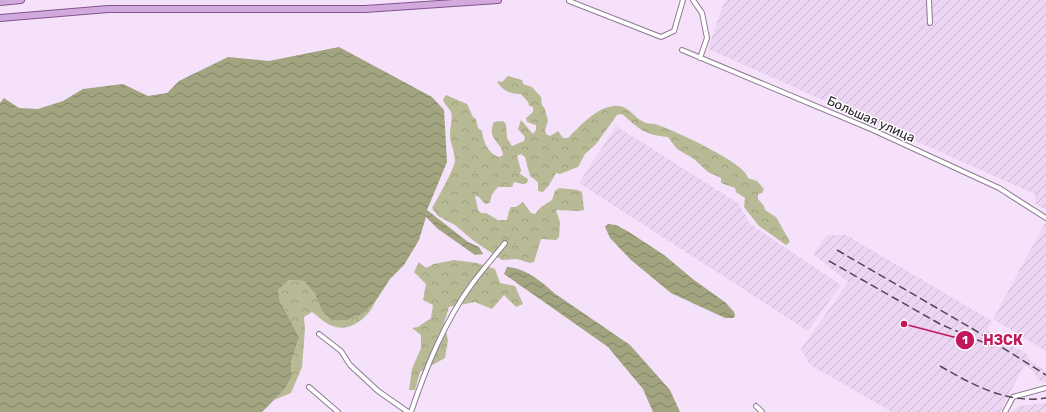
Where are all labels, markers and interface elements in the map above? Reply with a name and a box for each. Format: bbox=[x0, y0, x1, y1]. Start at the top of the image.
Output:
street label: Большая улица bbox=[825, 93, 917, 145]
callout: НЗСК bbox=[955, 327, 1031, 353]
text: НЗСК bbox=[983, 332, 1023, 349]
text: 1 bbox=[962, 333, 968, 347]

